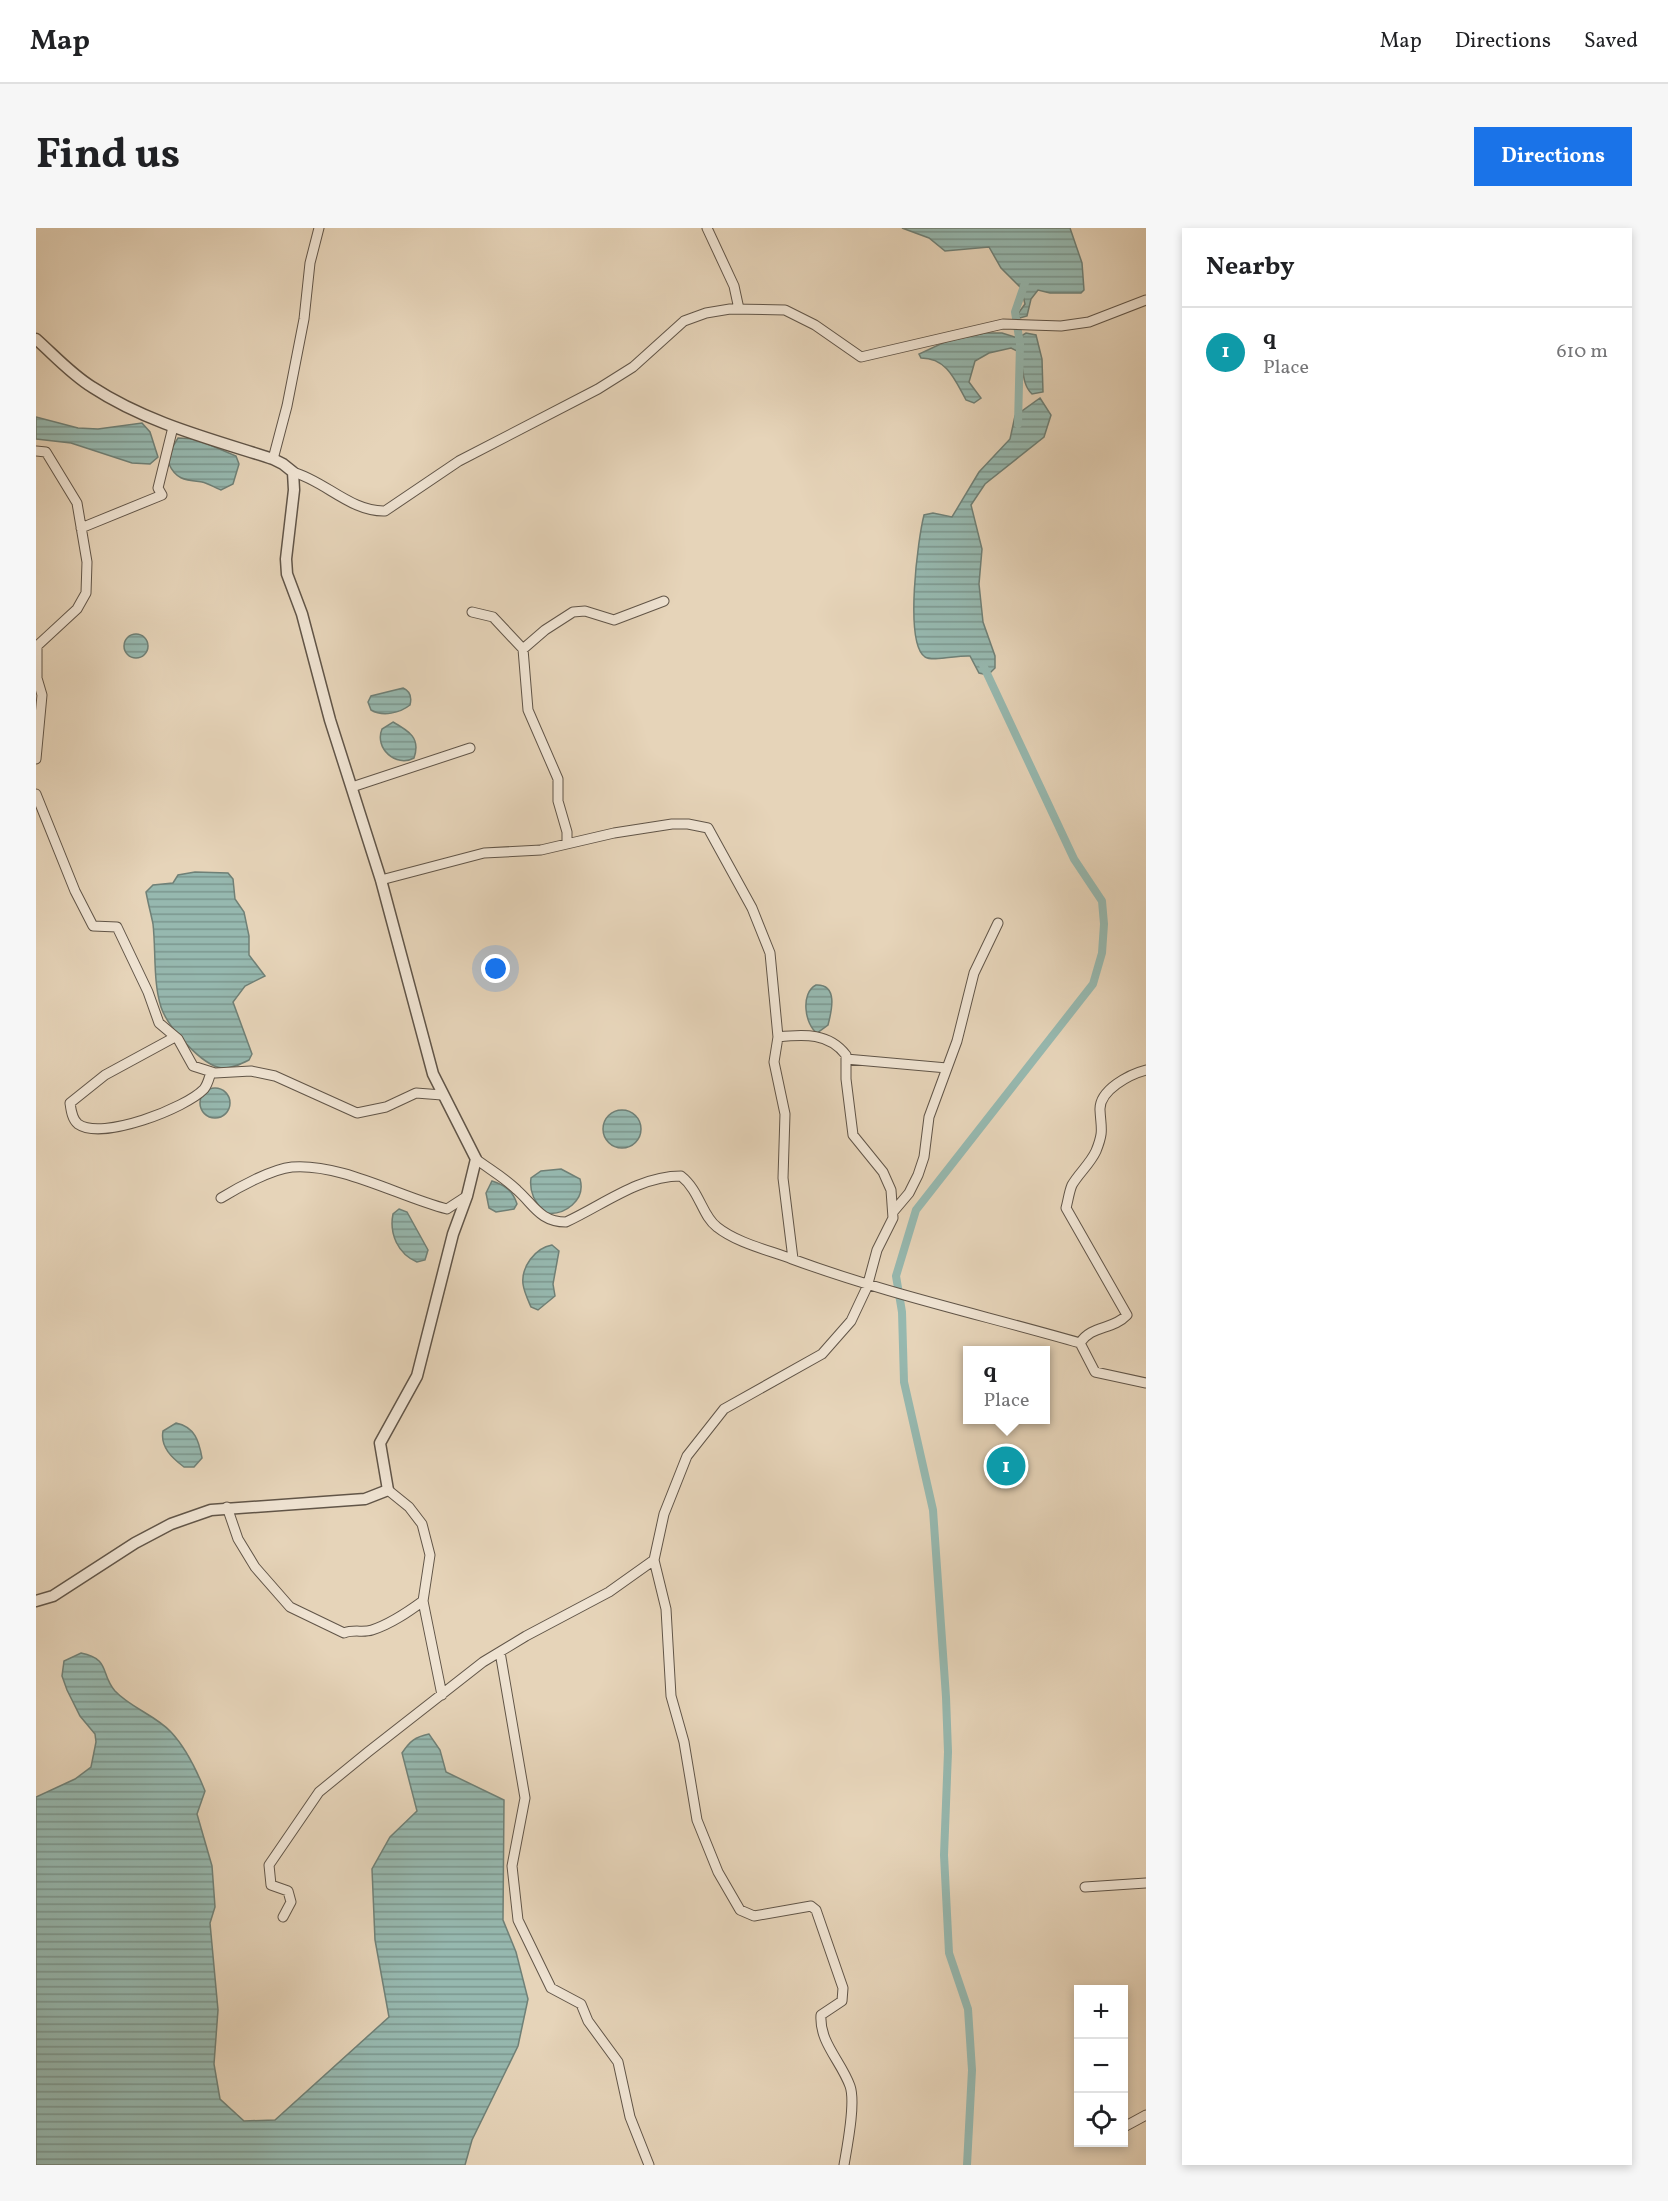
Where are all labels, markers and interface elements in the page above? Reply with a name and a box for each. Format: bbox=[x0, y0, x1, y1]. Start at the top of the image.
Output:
text: Map bbox=[30, 22, 90, 61]
text: Map bbox=[1380, 27, 1422, 56]
text: Directions bbox=[1455, 27, 1551, 56]
text: Saved bbox=[1584, 27, 1638, 56]
text: Find us bbox=[36, 127, 180, 186]
button: Directions bbox=[1474, 127, 1632, 186]
text: Nearby bbox=[1206, 249, 1295, 285]
text: q bbox=[1263, 323, 1276, 354]
text: 1 bbox=[1221, 338, 1230, 366]
text: 610 m bbox=[1556, 338, 1608, 366]
text: Place bbox=[1263, 354, 1309, 382]
your location bbox=[481, 954, 510, 983]
popup bbox=[963, 1346, 1050, 1424]
text: q bbox=[984, 1356, 997, 1387]
text: Place bbox=[984, 1387, 1029, 1415]
pin: 1 bbox=[986, 1444, 1026, 1488]
map controls bbox=[1074, 1985, 1128, 2147]
button: + bbox=[1074, 1985, 1128, 2039]
button: − bbox=[1074, 2039, 1128, 2093]
button: locate bbox=[1074, 2093, 1128, 2147]

